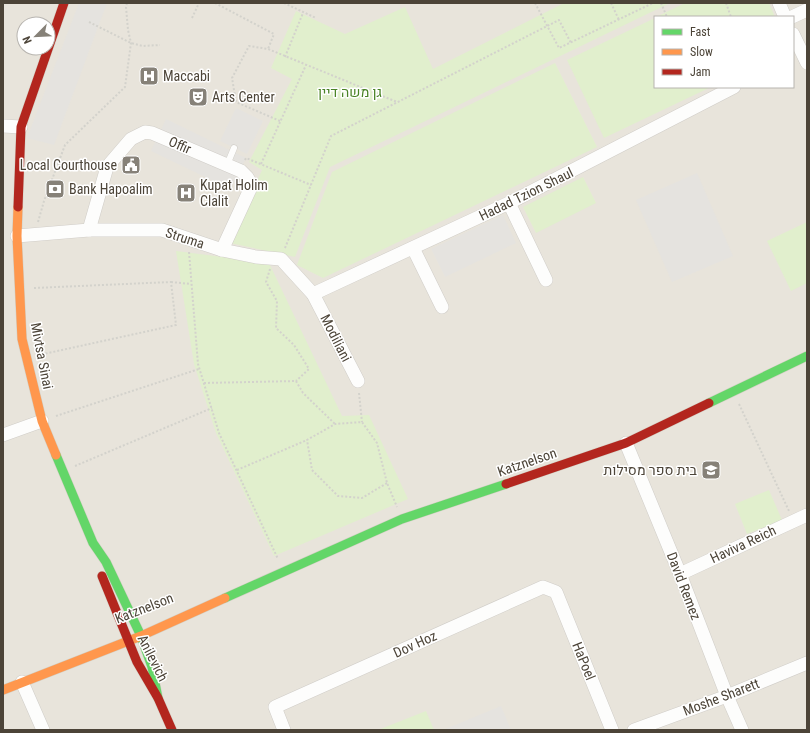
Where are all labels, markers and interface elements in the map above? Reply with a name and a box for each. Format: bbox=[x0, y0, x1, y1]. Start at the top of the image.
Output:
north arrow bbox=[16, 16, 56, 56]
legend bbox=[654, 16, 794, 88]
text: Fast bbox=[690, 25, 711, 39]
text: N bbox=[20, 34, 35, 46]
text: Slow bbox=[690, 45, 713, 59]
hospital icon: Maccabi bbox=[138, 65, 160, 87]
text: Jam bbox=[690, 65, 711, 79]
place label: Maccabi bbox=[163, 68, 210, 84]
park label: גן משה דיין bbox=[318, 84, 382, 100]
theatre icon: Arts Center bbox=[187, 86, 209, 108]
place label: Arts Center bbox=[212, 89, 275, 105]
street label: Offir bbox=[166, 133, 194, 157]
public building icon: Local Courthouse bbox=[120, 154, 142, 176]
place label: Local Courthouse bbox=[20, 157, 117, 173]
street label: Hadad Tzion Shaul bbox=[476, 164, 576, 224]
place label: Kupat Holim Clalit bbox=[200, 177, 268, 209]
bank icon: Bank Hapoalim bbox=[44, 178, 66, 200]
place label: Bank Hapoalim bbox=[69, 181, 153, 197]
hospital icon: Kupat Holim Clalit bbox=[175, 182, 197, 204]
street label: Struma bbox=[164, 224, 206, 252]
street label: Modiliani bbox=[317, 312, 355, 364]
street label: Mivtsa Sinai bbox=[28, 321, 56, 391]
street label: Katznelson bbox=[495, 444, 559, 480]
school or university icon: בית ספר מסילות bbox=[700, 459, 722, 481]
place label: בית ספר מסילות bbox=[604, 462, 698, 478]
street label: Haviva Reich bbox=[708, 522, 778, 566]
street label: David Remez bbox=[664, 550, 704, 622]
street label: Katznelson bbox=[112, 590, 176, 626]
street label: Dov Hoz bbox=[391, 627, 439, 661]
street label: Anilevich bbox=[134, 632, 172, 684]
street label: HaPoel bbox=[569, 640, 599, 682]
street label: Moshe Sharett bbox=[681, 675, 761, 719]

